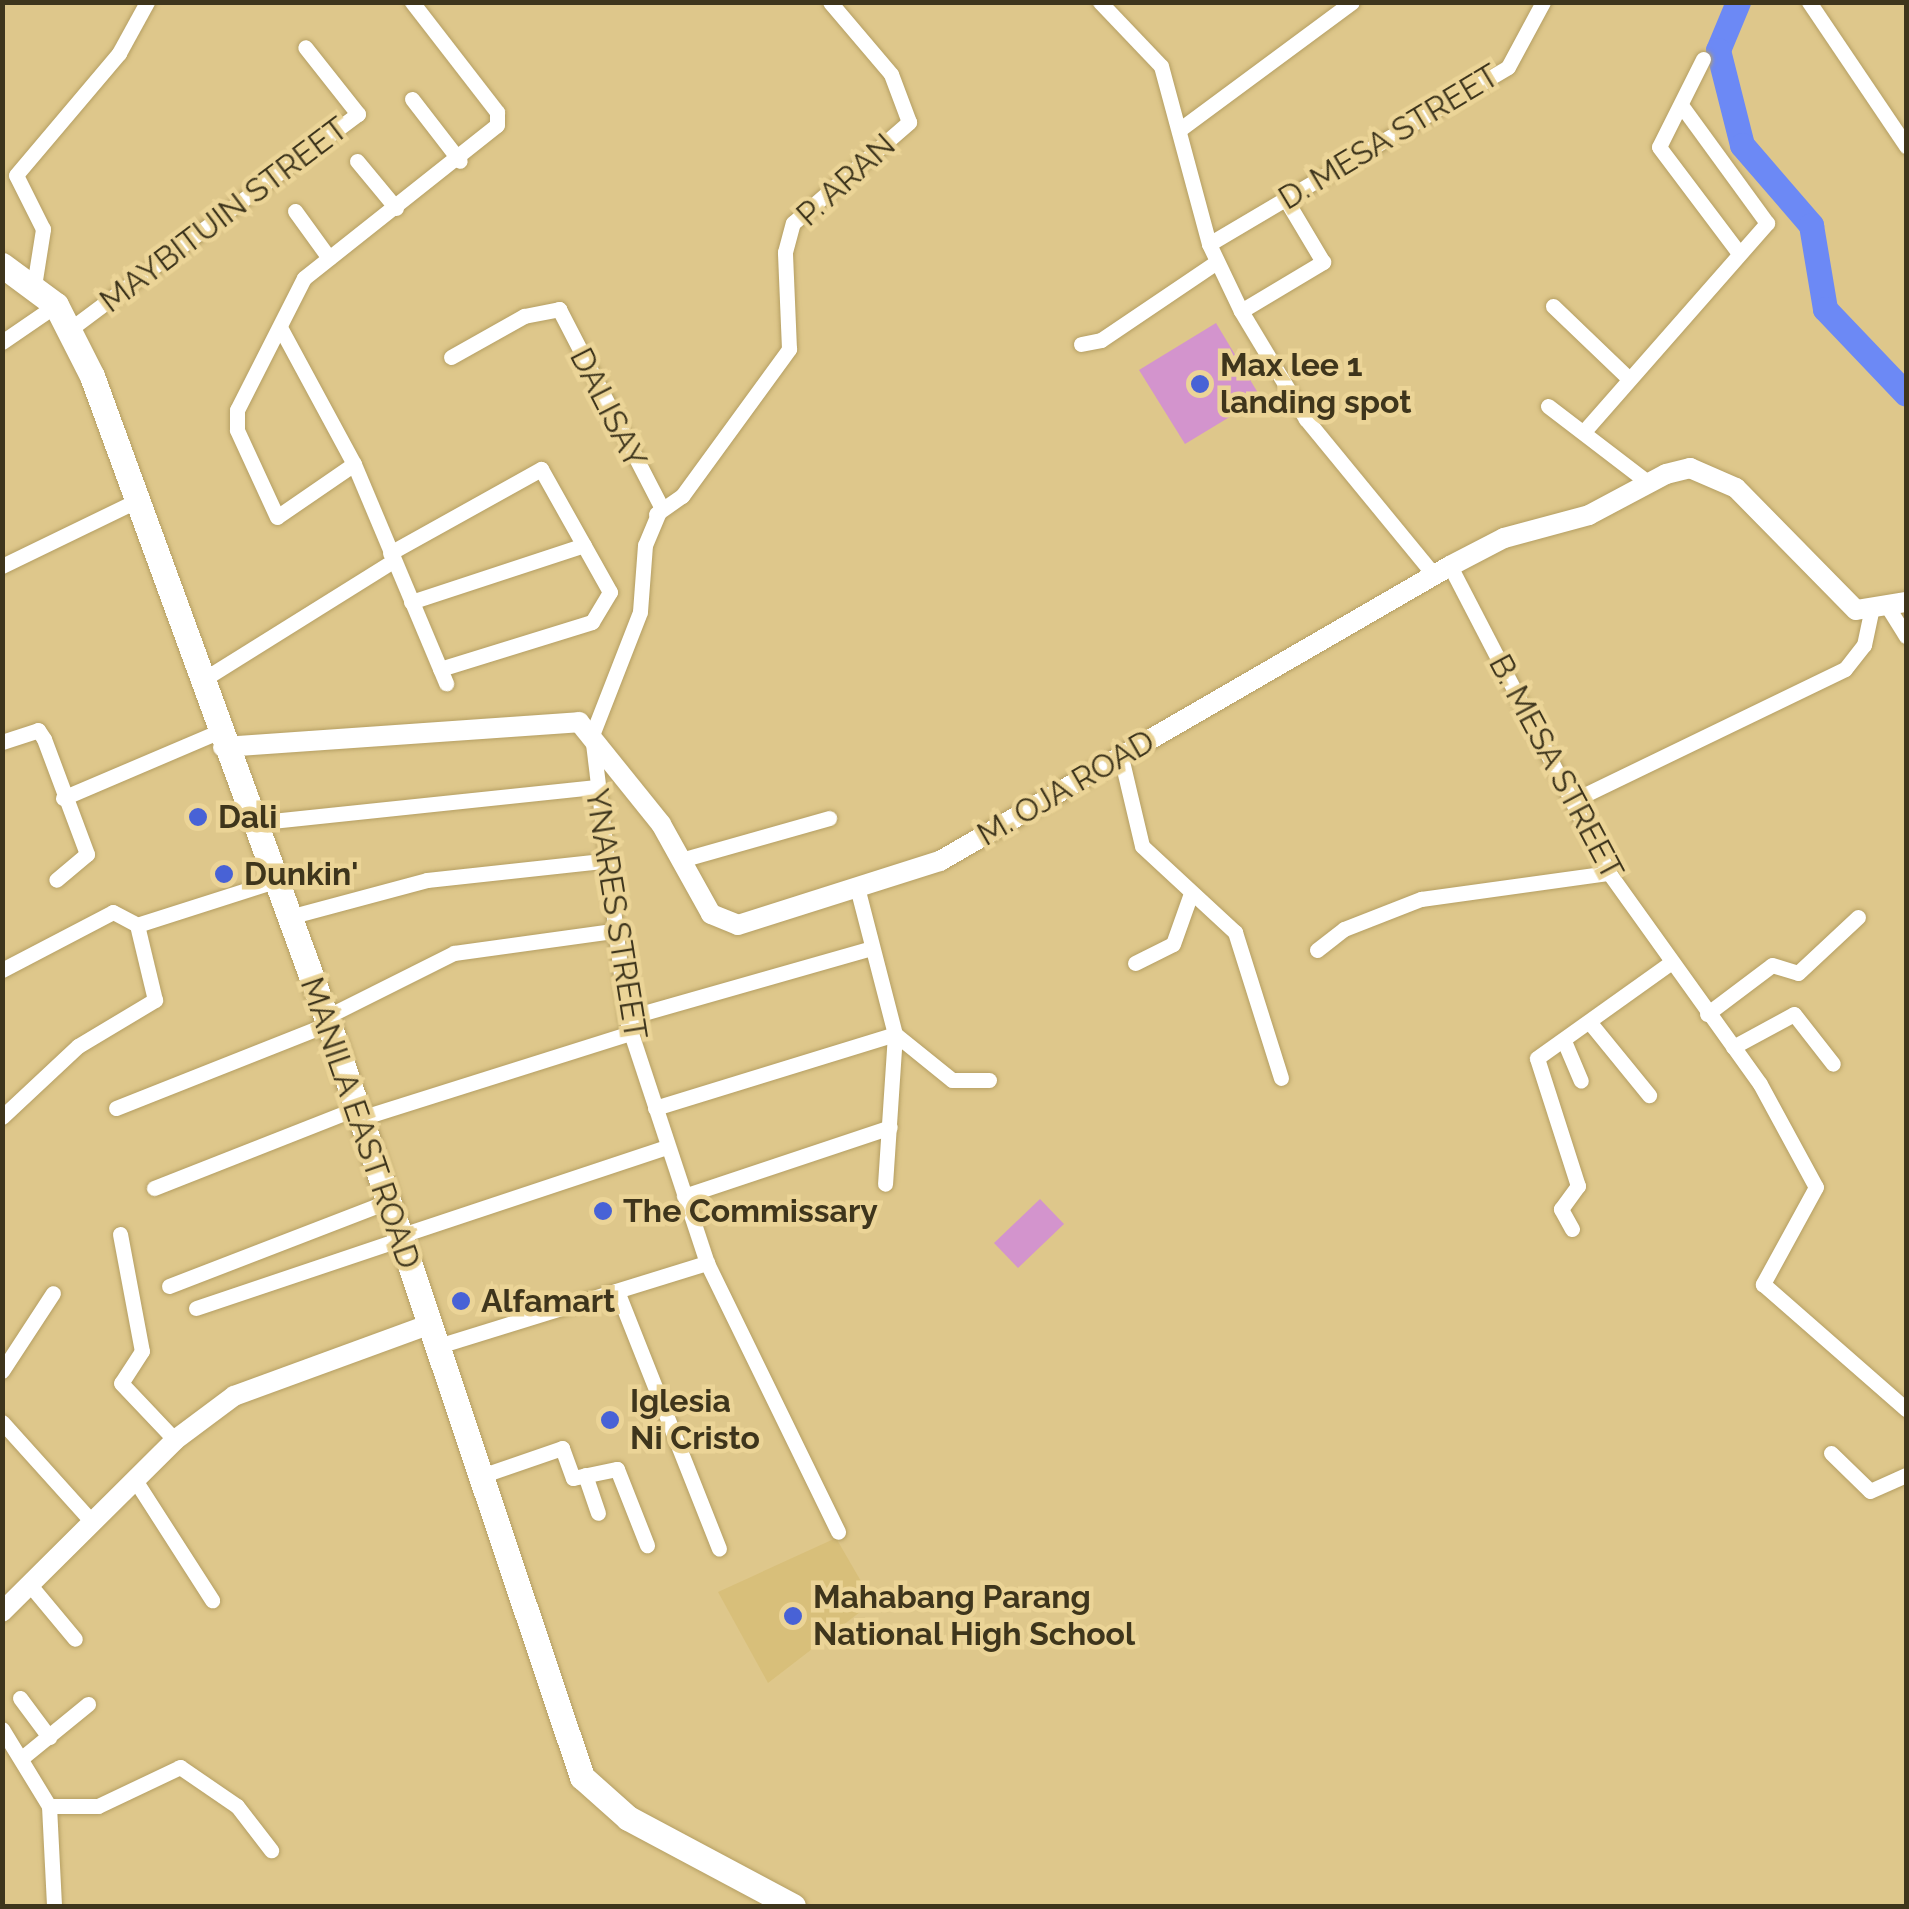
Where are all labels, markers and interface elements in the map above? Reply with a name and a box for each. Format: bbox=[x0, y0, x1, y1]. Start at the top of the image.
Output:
street label: D. MESA STREET bbox=[1271, 56, 1507, 218]
street label: MAYBITUIN STREET bbox=[93, 109, 355, 321]
street label: P. ARAN bbox=[789, 126, 903, 234]
street label: DALISAY bbox=[562, 342, 654, 474]
place label: Max lee 1 landing spot bbox=[1220, 347, 1411, 422]
marker: Max lee 1 landing spot bbox=[1189, 373, 1211, 395]
street label: B. MESA STREET bbox=[1480, 648, 1632, 886]
street label: M. OJA ROAD bbox=[970, 722, 1162, 854]
street label: YNARES STREET bbox=[577, 786, 655, 1042]
place label: Dali bbox=[218, 798, 277, 836]
marker: Dali bbox=[187, 806, 209, 828]
place label: Dunkin' bbox=[244, 855, 359, 893]
marker: Dunkin' bbox=[213, 863, 235, 885]
street label: MANILA EAST ROAD bbox=[292, 971, 428, 1275]
place label: The Commissary bbox=[623, 1192, 878, 1230]
marker: The Commissary bbox=[592, 1200, 614, 1222]
place label: Alfamart bbox=[481, 1282, 615, 1320]
marker: Alfamart bbox=[450, 1290, 472, 1312]
place label: Iglesia Ni Cristo bbox=[630, 1383, 760, 1458]
marker: Iglesia Ni Cristo bbox=[599, 1409, 621, 1431]
place label: Mahabang Parang National High School bbox=[813, 1579, 1136, 1654]
marker: Mahabang Parang National High School bbox=[782, 1605, 804, 1627]

